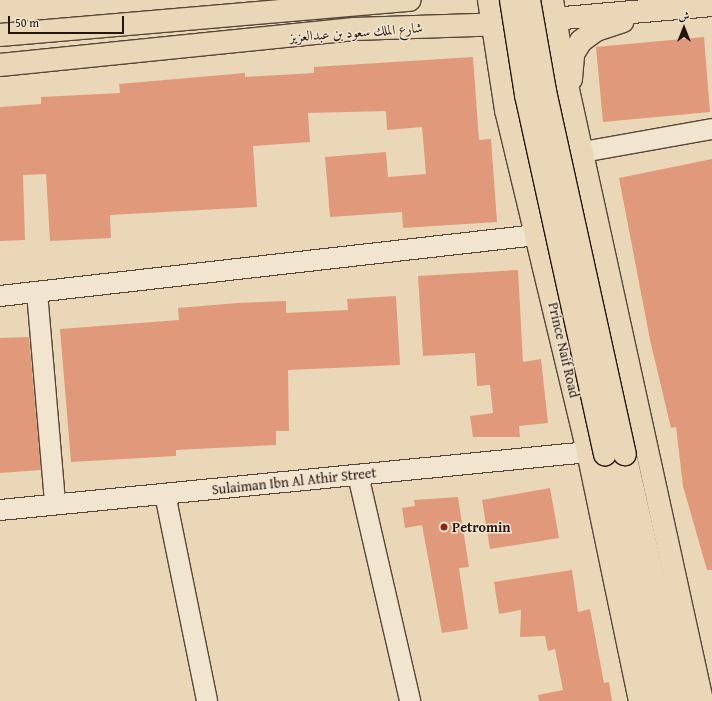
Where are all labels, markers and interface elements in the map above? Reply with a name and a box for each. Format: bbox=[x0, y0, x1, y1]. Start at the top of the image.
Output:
scale bar bbox=[10, 8, 126, 34]
north arrow bbox=[664, 8, 704, 48]
text: ش bbox=[679, 8, 689, 24]
text: 50 m bbox=[15, 14, 39, 31]
street label: شارع الملك سعود بن عبدالعزيز bbox=[289, 19, 423, 45]
street label: Prince Naif Road bbox=[545, 301, 583, 399]
street label: Sulaiman Ibn Al Athir Street bbox=[211, 464, 377, 498]
place label: Petromin bbox=[452, 519, 511, 535]
marker: Petromin bbox=[439, 522, 449, 532]

